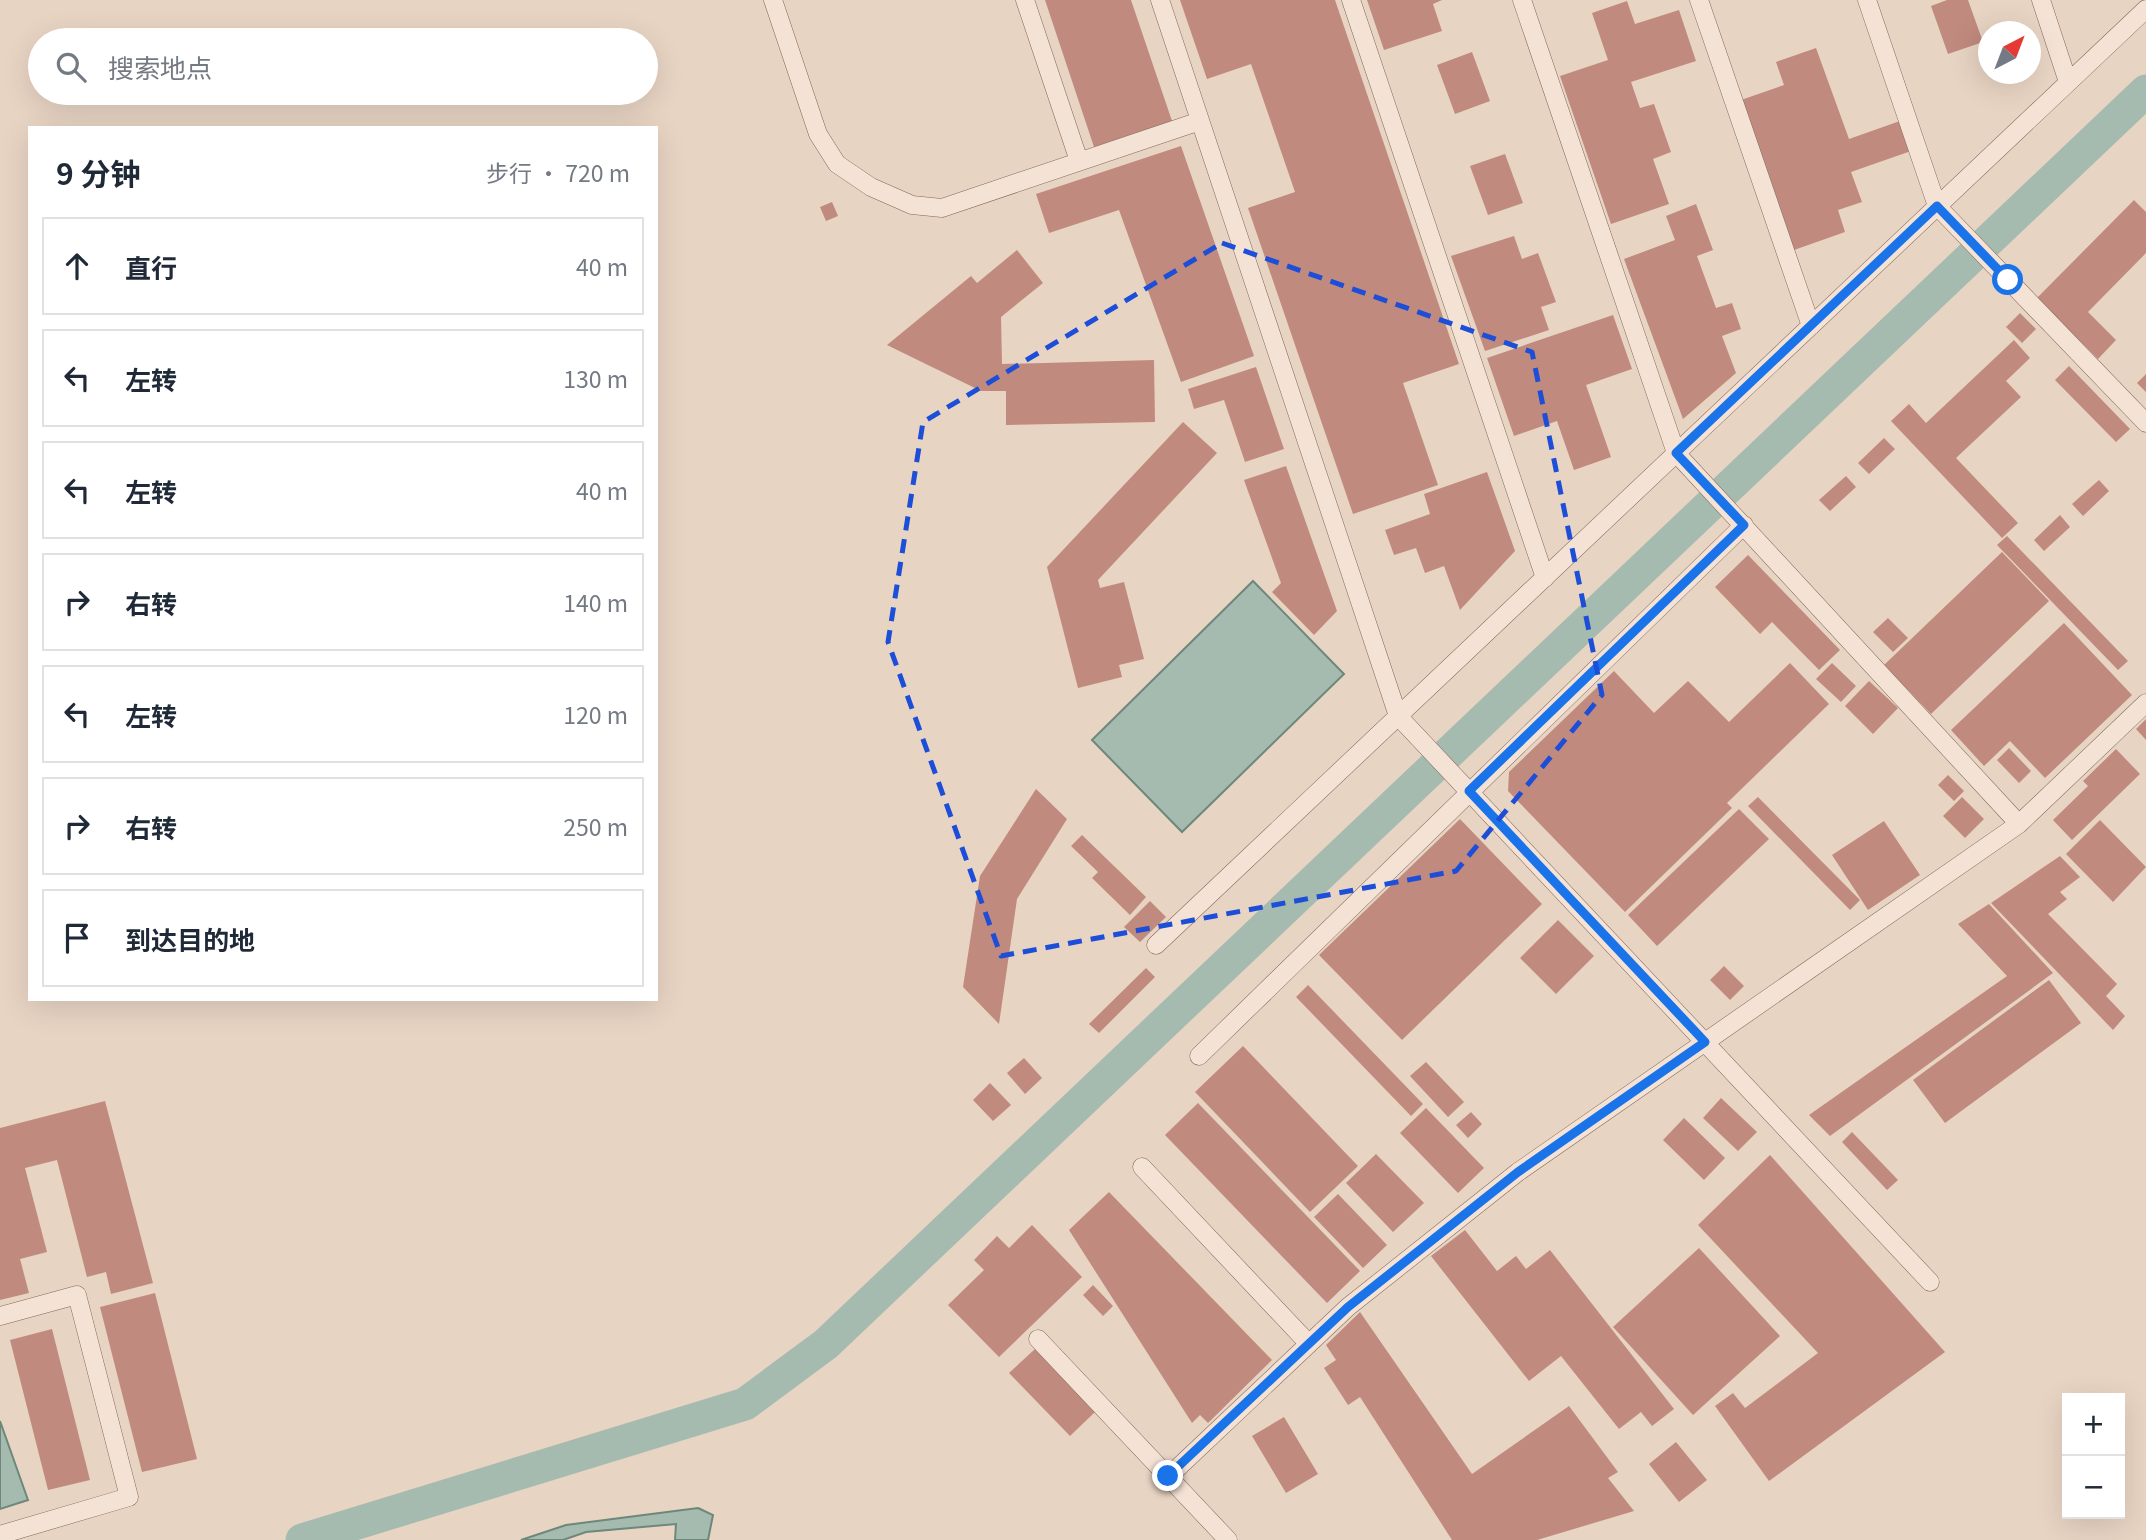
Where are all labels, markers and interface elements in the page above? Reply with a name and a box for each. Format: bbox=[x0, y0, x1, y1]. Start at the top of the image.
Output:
north arrow bbox=[1978, 21, 2041, 84]
search box bbox=[28, 28, 658, 105]
icon: search bbox=[52, 48, 90, 86]
text: 搜索地点 bbox=[108, 48, 212, 85]
text: 9 分钟 bbox=[56, 150, 141, 194]
text: 步行 · 720 m bbox=[486, 155, 630, 189]
icon: ahead bbox=[58, 247, 96, 285]
text: 直行 bbox=[125, 248, 177, 285]
text: 40 m bbox=[576, 249, 628, 283]
route start bbox=[1992, 264, 2023, 295]
icon: left bbox=[58, 359, 96, 397]
text: 左转 bbox=[125, 360, 177, 397]
text: 130 m bbox=[563, 361, 628, 395]
icon: left bbox=[58, 471, 96, 509]
text: 左转 bbox=[125, 472, 177, 509]
text: 40 m bbox=[576, 473, 628, 507]
icon: right bbox=[58, 583, 96, 621]
text: 右转 bbox=[125, 584, 177, 621]
text: 140 m bbox=[563, 585, 628, 619]
icon: left bbox=[58, 695, 96, 733]
text: 左转 bbox=[125, 696, 177, 733]
text: 120 m bbox=[563, 697, 628, 731]
icon: right bbox=[58, 807, 96, 845]
text: 右转 bbox=[125, 808, 177, 845]
text: 250 m bbox=[563, 809, 628, 843]
icon: arrive bbox=[58, 919, 96, 957]
text: 到达目的地 bbox=[125, 920, 255, 957]
map controls bbox=[2062, 1393, 2125, 1519]
button: + bbox=[2062, 1393, 2125, 1456]
button: − bbox=[2062, 1456, 2125, 1519]
route end bbox=[1152, 1460, 1183, 1491]

